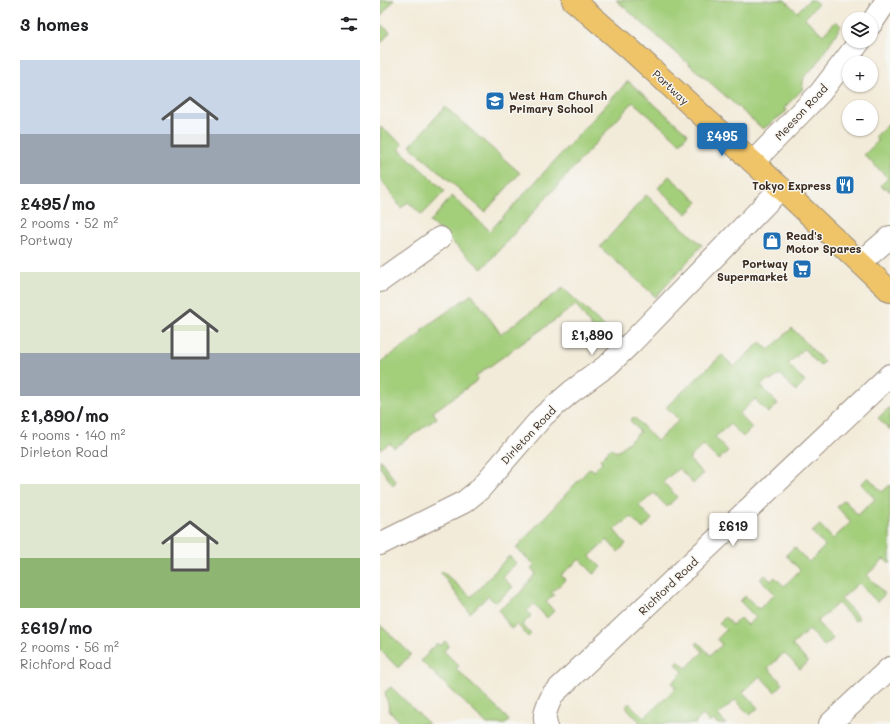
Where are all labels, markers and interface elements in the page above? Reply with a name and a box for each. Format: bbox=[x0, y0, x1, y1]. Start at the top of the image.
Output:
map controls bbox=[842, 12, 878, 136]
button: layers bbox=[842, 12, 878, 48]
text: 3 homes bbox=[20, 13, 89, 35]
icon: filters bbox=[338, 13, 360, 35]
button: + bbox=[842, 56, 878, 92]
street label: Portway bbox=[650, 66, 693, 108]
street label: Meeson Road bbox=[771, 81, 831, 143]
icon: home bbox=[154, 86, 226, 158]
place label: West Ham Church Primary School bbox=[509, 88, 607, 116]
school or university icon: West Ham Church Primary School bbox=[484, 90, 506, 112]
button: − bbox=[842, 100, 878, 136]
pin: £495 bbox=[698, 123, 746, 157]
text: £495 bbox=[706, 127, 738, 144]
restaurant icon: Tokyo Express bbox=[834, 174, 856, 196]
place label: Tokyo Express bbox=[752, 178, 831, 193]
text: £495/mo bbox=[20, 192, 95, 214]
text: 2 rooms · 52 m² bbox=[20, 214, 118, 231]
place label: Read's Motor Spares bbox=[786, 228, 862, 256]
shop icon: Read's Motor Spares bbox=[761, 230, 783, 252]
text: Portway bbox=[20, 231, 73, 248]
place label: Portway Supermarket bbox=[717, 256, 788, 284]
supermarket icon: Portway Supermarket bbox=[791, 258, 813, 280]
icon: home bbox=[154, 298, 226, 370]
pin: £1,890 bbox=[559, 322, 625, 356]
text: £1,890 bbox=[571, 326, 613, 343]
street label: Dirleton Road bbox=[497, 403, 559, 467]
text: £1,890/mo bbox=[20, 404, 109, 426]
text: 4 rooms · 140 m² bbox=[20, 426, 125, 443]
text: Dirleton Road bbox=[20, 443, 108, 460]
icon: home bbox=[154, 510, 226, 582]
pin: £619 bbox=[709, 513, 757, 547]
text: £619 bbox=[718, 517, 748, 534]
street label: Richford Road bbox=[635, 554, 701, 618]
text: £619/mo bbox=[20, 616, 92, 638]
text: 2 rooms · 56 m² bbox=[20, 638, 119, 655]
text: Richford Road bbox=[20, 655, 111, 672]

